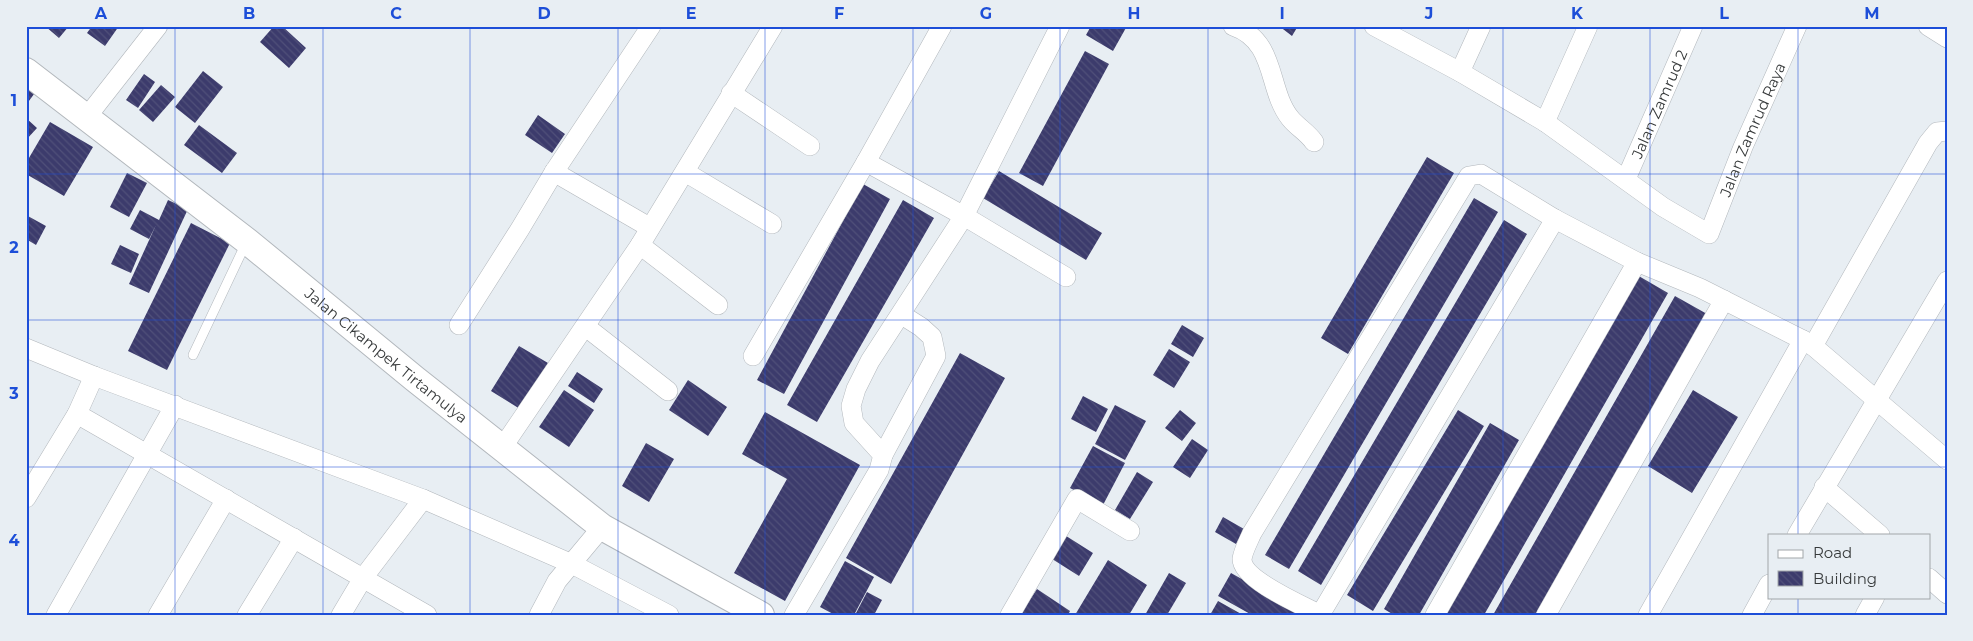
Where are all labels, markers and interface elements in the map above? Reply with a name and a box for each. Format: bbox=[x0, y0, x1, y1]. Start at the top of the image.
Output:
text: A bbox=[94, 4, 108, 23]
text: B bbox=[243, 4, 255, 23]
text: C bbox=[390, 4, 402, 23]
text: D bbox=[537, 4, 551, 23]
text: E bbox=[686, 4, 696, 23]
text: F bbox=[834, 4, 844, 23]
text: G bbox=[980, 4, 992, 23]
text: H bbox=[1128, 4, 1140, 23]
text: I bbox=[1279, 4, 1285, 23]
text: J bbox=[1424, 4, 1433, 23]
text: K bbox=[1571, 4, 1584, 23]
text: L bbox=[1719, 4, 1729, 23]
text: M bbox=[1864, 4, 1880, 23]
street label: Jalan Zamrud 2 bbox=[1626, 47, 1691, 162]
street label: Jalan Zamrud Raya bbox=[1715, 59, 1789, 200]
text: 1 bbox=[11, 91, 17, 110]
text: 2 bbox=[9, 238, 19, 257]
street label: Jalan Cikampek Tirtamulya bbox=[301, 283, 472, 427]
text: 3 bbox=[8, 384, 19, 403]
text: 4 bbox=[8, 531, 20, 550]
legend bbox=[1768, 534, 1930, 598]
text: Road bbox=[1813, 543, 1852, 562]
text: Building bbox=[1813, 569, 1877, 588]

